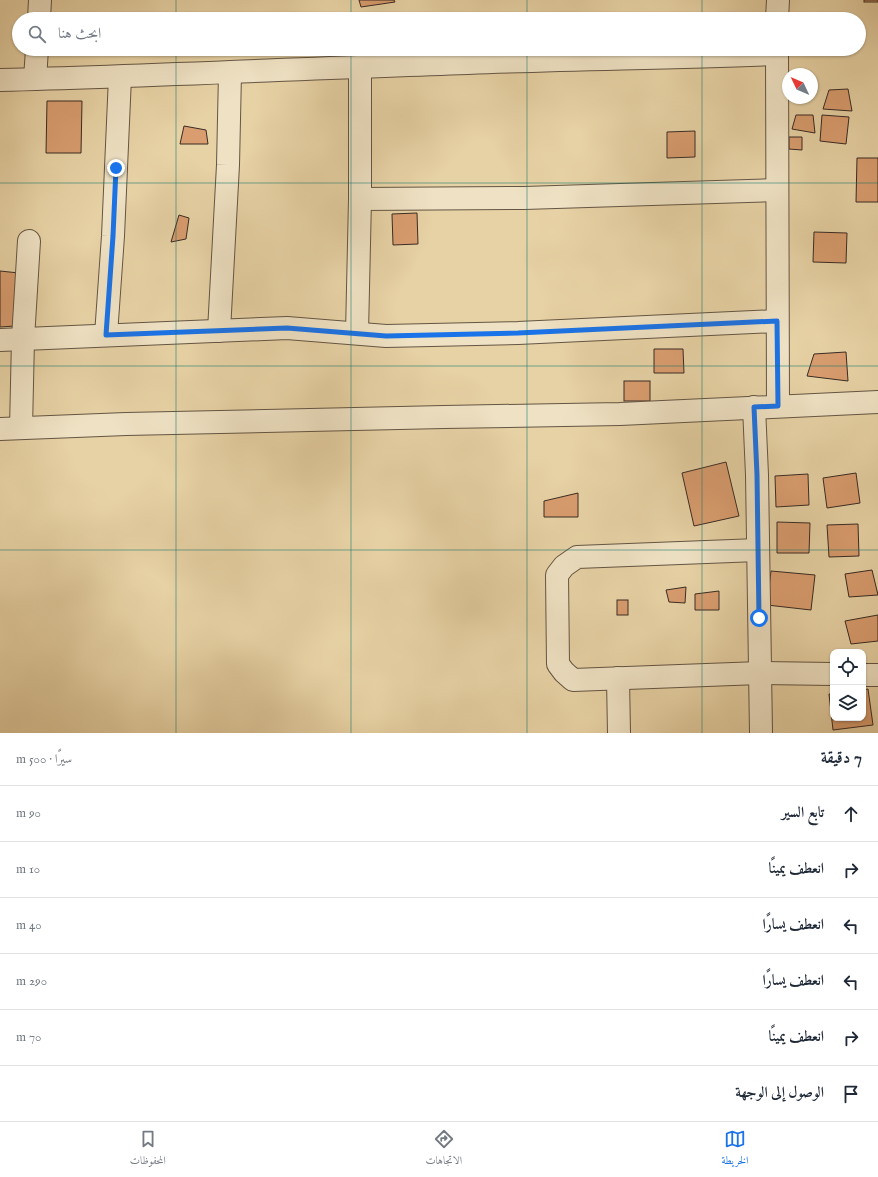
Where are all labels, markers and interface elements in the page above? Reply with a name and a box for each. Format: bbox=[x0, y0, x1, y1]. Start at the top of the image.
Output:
search box bbox=[12, 12, 866, 56]
icon: search bbox=[26, 23, 48, 45]
text: ابحث هنا bbox=[58, 24, 101, 43]
north arrow bbox=[782, 68, 818, 104]
route end bbox=[107, 159, 125, 177]
route start bbox=[750, 609, 768, 627]
map controls bbox=[830, 649, 866, 721]
button: locate bbox=[830, 649, 866, 685]
button: layers bbox=[830, 685, 866, 721]
text: 7 دقيقة bbox=[821, 748, 862, 769]
text: سيرًا · 500 m bbox=[16, 751, 72, 768]
text: تابع السير bbox=[782, 803, 824, 822]
icon: ahead bbox=[840, 803, 862, 825]
text: 90 m bbox=[16, 805, 41, 822]
text: انعطف يمينًا bbox=[768, 859, 824, 878]
icon: right bbox=[840, 859, 862, 881]
text: 10 m bbox=[16, 861, 40, 878]
text: انعطف يسارًا bbox=[762, 915, 824, 934]
icon: left bbox=[840, 915, 862, 937]
text: 40 m bbox=[16, 917, 42, 934]
text: انعطف يسارًا bbox=[762, 971, 824, 990]
icon: left bbox=[840, 971, 862, 993]
text: 290 m bbox=[16, 973, 47, 990]
text: انعطف يمينًا bbox=[768, 1027, 824, 1046]
icon: right bbox=[840, 1027, 862, 1049]
text: 70 m bbox=[16, 1029, 41, 1046]
text: الوصول إلى الوجهة bbox=[735, 1083, 824, 1102]
icon: arrive bbox=[840, 1083, 862, 1105]
tab: المحفوظات bbox=[130, 1128, 166, 1171]
tab: الاتجاهات bbox=[425, 1128, 462, 1171]
tab: الخريطة bbox=[722, 1128, 748, 1171]

